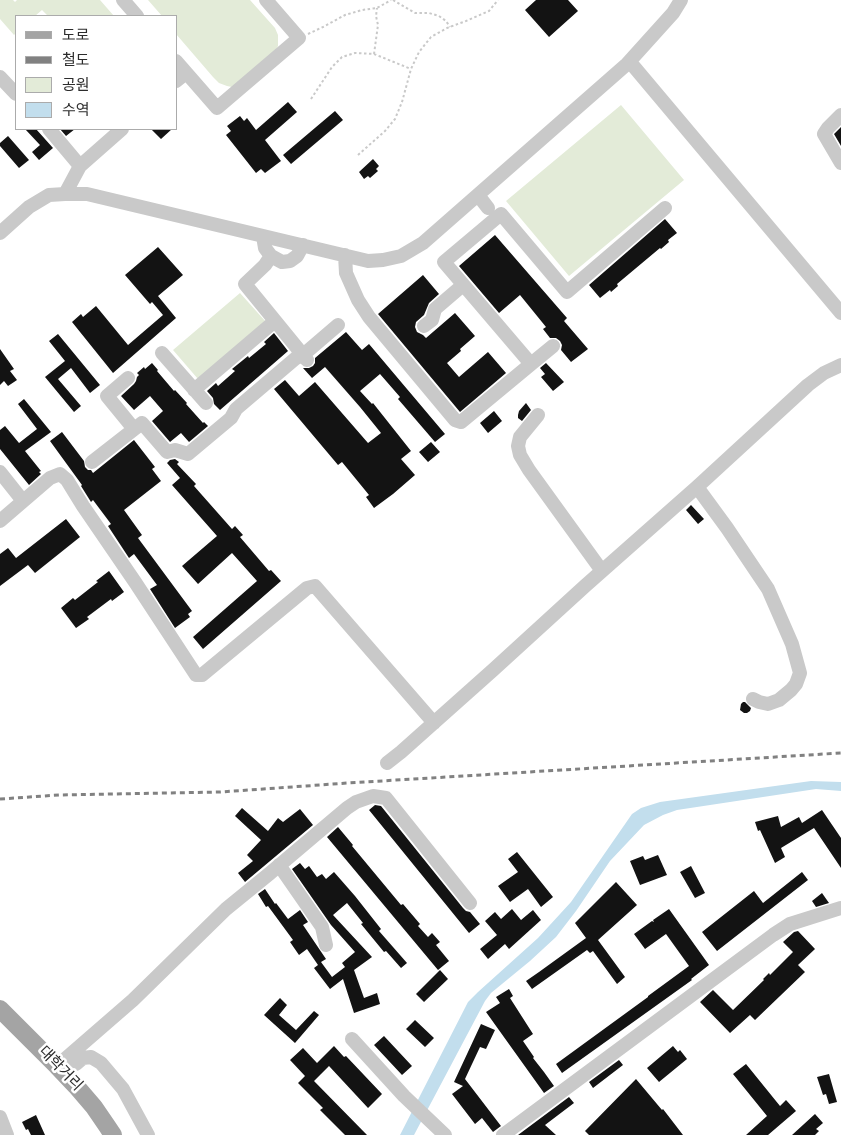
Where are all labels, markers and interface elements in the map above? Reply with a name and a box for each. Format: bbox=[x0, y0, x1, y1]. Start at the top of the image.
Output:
legend bbox=[15, 15, 178, 130]
text: 도로 bbox=[62, 24, 90, 46]
text: 철도 bbox=[62, 49, 90, 71]
text: 공원 bbox=[62, 74, 90, 96]
text: 수역 bbox=[62, 99, 90, 121]
street label: 대학거리 bbox=[34, 1043, 86, 1095]

